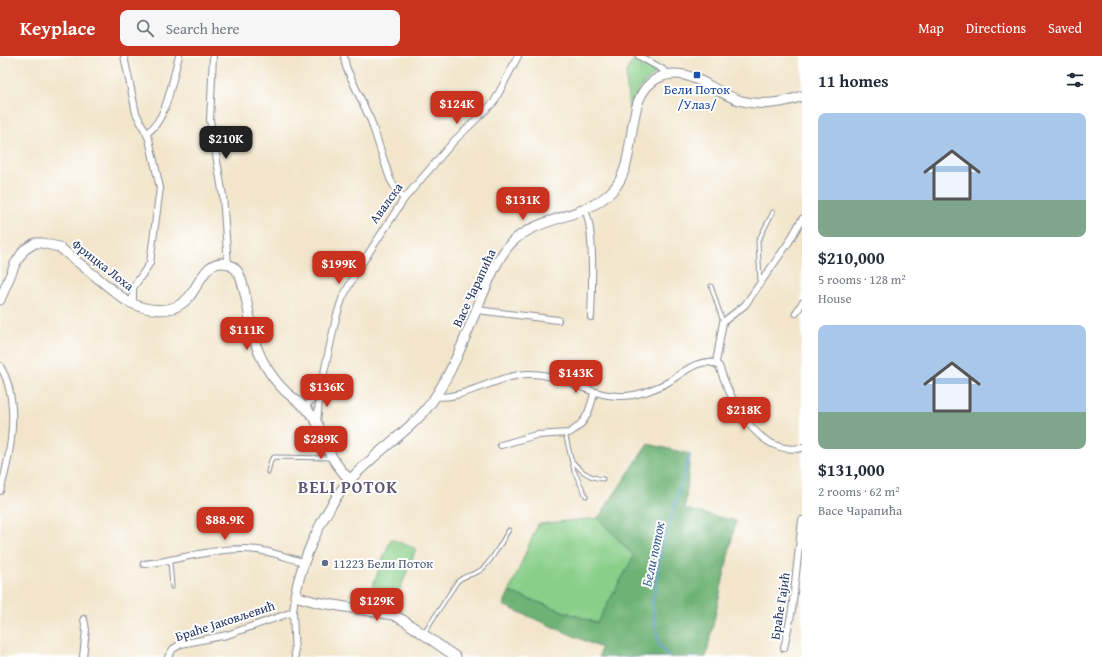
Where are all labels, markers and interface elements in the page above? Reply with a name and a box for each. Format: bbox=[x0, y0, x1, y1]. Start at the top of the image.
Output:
search box bbox=[120, 10, 400, 46]
text: Keyplace bbox=[20, 14, 96, 42]
icon: search bbox=[134, 17, 156, 39]
text: Search here bbox=[166, 18, 240, 39]
text: Map bbox=[918, 18, 944, 38]
text: Directions bbox=[966, 18, 1026, 38]
text: Saved bbox=[1048, 18, 1082, 38]
text: 11 homes bbox=[818, 68, 889, 93]
icon: filters bbox=[1064, 69, 1086, 91]
marker: Бели Поток /Улаз/ bbox=[692, 70, 702, 80]
place label: Бели Поток /Улаз/ bbox=[664, 80, 730, 114]
pin: $124K bbox=[429, 91, 485, 125]
text: $124K bbox=[439, 94, 475, 113]
pin: $210K bbox=[198, 126, 254, 160]
text: $210K bbox=[208, 129, 244, 148]
icon: home bbox=[916, 139, 988, 211]
street label: Авалска bbox=[365, 178, 408, 227]
pin: $131K bbox=[495, 187, 551, 221]
text: $131K bbox=[505, 190, 541, 209]
street label: Фрицка Лоха bbox=[68, 235, 139, 296]
street label: Васе Чарапића bbox=[448, 245, 501, 330]
text: $210,000 bbox=[818, 245, 884, 270]
pin: $199K bbox=[311, 251, 367, 285]
text: $199K bbox=[321, 254, 357, 273]
text: 5 rooms · 128 m² bbox=[818, 270, 906, 289]
text: House bbox=[818, 289, 852, 308]
pin: $111K bbox=[219, 317, 275, 351]
text: $111K bbox=[229, 320, 265, 339]
icon: home bbox=[916, 351, 988, 423]
pin: $143K bbox=[548, 360, 604, 394]
text: $143K bbox=[558, 363, 594, 382]
pin: $136K bbox=[299, 374, 355, 408]
text: $136K bbox=[309, 377, 345, 396]
pin: $218K bbox=[716, 397, 772, 431]
text: $218K bbox=[726, 400, 762, 419]
pin: $289K bbox=[293, 426, 349, 460]
text: $289K bbox=[303, 429, 339, 448]
text: $131,000 bbox=[818, 457, 884, 482]
district label: BELI POTOK bbox=[298, 474, 398, 499]
text: 2 rooms · 62 m² bbox=[818, 482, 900, 501]
text: Васе Чарапића bbox=[818, 501, 902, 520]
pin: $88.9K bbox=[192, 507, 258, 541]
text: $88.9K bbox=[206, 510, 244, 529]
water label: Бели поток bbox=[636, 519, 670, 588]
place label: 11223 Бели Поток bbox=[333, 554, 433, 573]
marker: 11223 Бели Поток bbox=[320, 558, 330, 568]
street label: Браће Гајић bbox=[765, 570, 795, 641]
pin: $129K bbox=[349, 588, 405, 622]
text: $129K bbox=[359, 591, 395, 610]
street label: Браће Јаковљевић bbox=[173, 596, 278, 646]

